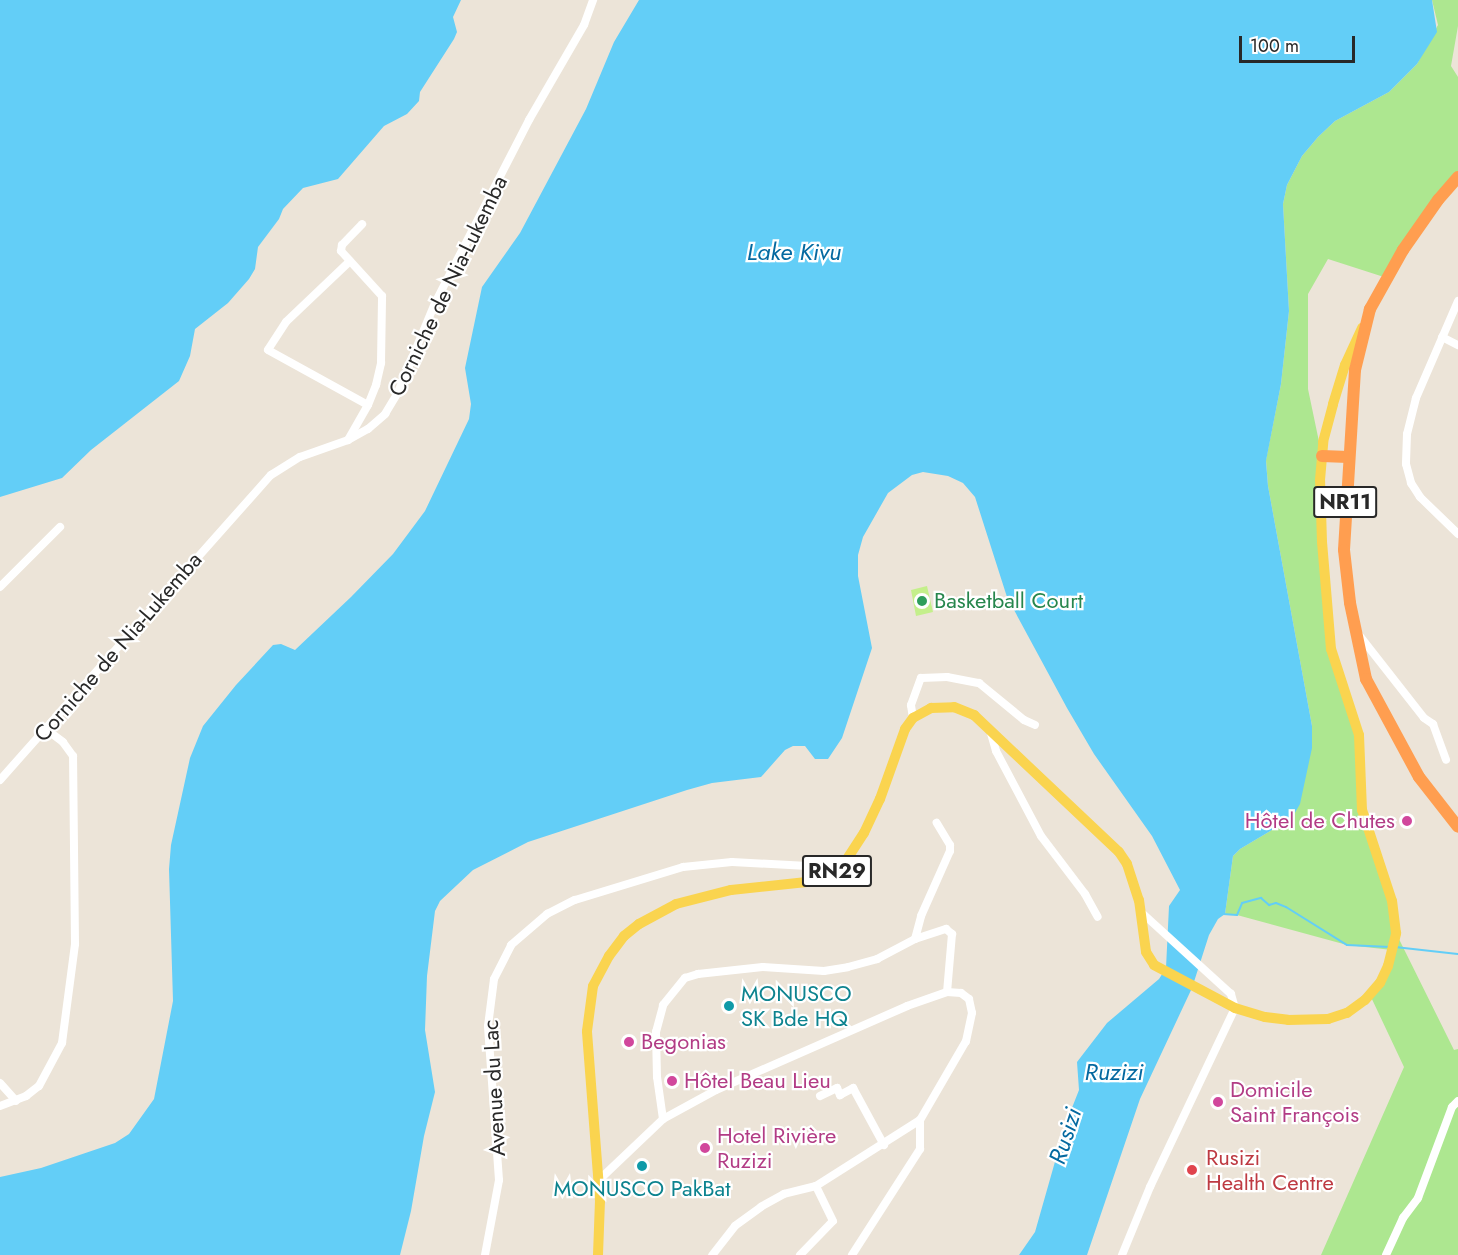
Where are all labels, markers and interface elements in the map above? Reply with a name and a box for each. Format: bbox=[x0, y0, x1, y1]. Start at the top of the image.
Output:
scale bar bbox=[1242, 24, 1358, 62]
text: 100 m bbox=[1250, 33, 1299, 59]
street label: Corniche de Nia-Lukemba bbox=[383, 171, 513, 401]
water label: Lake Kivu bbox=[747, 238, 841, 266]
road number: NR11 bbox=[1312, 484, 1378, 520]
street label: Corniche de Nia-Lukemba bbox=[29, 547, 207, 747]
place label: Basketball Court bbox=[934, 588, 1083, 614]
marker: Basketball Court bbox=[915, 594, 929, 608]
place label: Hôtel de Chutes bbox=[1245, 808, 1395, 834]
marker: Hôtel de Chutes bbox=[1400, 814, 1414, 828]
road number: RN29 bbox=[801, 853, 873, 889]
place label: MONUSCO SK Bde HQ bbox=[741, 980, 852, 1032]
marker: MONUSCO SK Bde HQ bbox=[722, 999, 736, 1013]
street label: Avenue du Lac bbox=[477, 1019, 511, 1157]
place label: Begonias bbox=[641, 1029, 726, 1055]
marker: Begonias bbox=[622, 1035, 636, 1049]
water label: Ruzizi bbox=[1085, 1058, 1143, 1086]
place label: Hôtel Beau Lieu bbox=[684, 1068, 831, 1094]
marker: Hôtel Beau Lieu bbox=[665, 1074, 679, 1088]
place label: Domicile Saint François bbox=[1230, 1076, 1359, 1128]
marker: Domicile Saint François bbox=[1211, 1095, 1225, 1109]
water label: Rusizi bbox=[1042, 1104, 1088, 1168]
place label: Hotel Rivière Ruzizi bbox=[717, 1122, 836, 1174]
marker: Hotel Rivière Ruzizi bbox=[698, 1141, 712, 1155]
place label: Rusizi Health Centre bbox=[1206, 1144, 1334, 1196]
marker: MONUSCO PakBat bbox=[635, 1159, 649, 1173]
marker: Rusizi Health Centre bbox=[1183, 1161, 1201, 1179]
place label: MONUSCO PakBat bbox=[554, 1176, 730, 1202]

